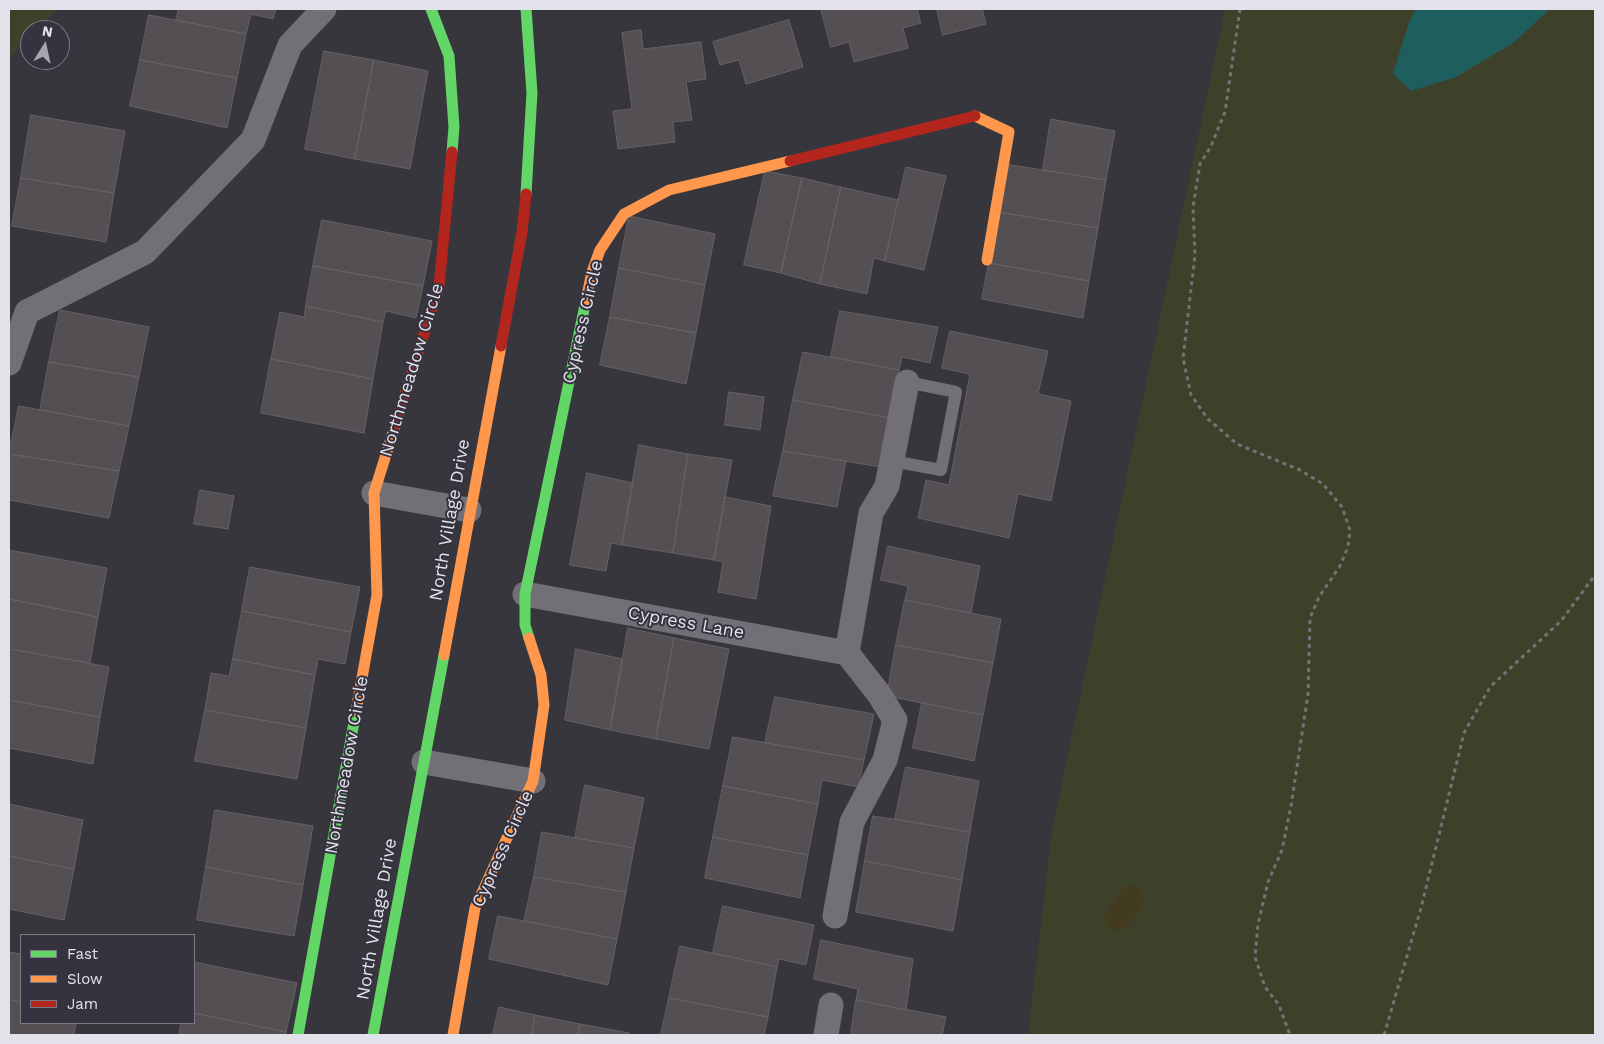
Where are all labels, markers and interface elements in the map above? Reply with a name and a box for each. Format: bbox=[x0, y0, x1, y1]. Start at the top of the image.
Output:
north arrow bbox=[20, 20, 70, 70]
text: N bbox=[41, 22, 54, 40]
street label: Cypress Circle bbox=[558, 258, 608, 386]
street label: Northmeadow Circle bbox=[375, 281, 449, 459]
street label: North Village Drive bbox=[425, 437, 475, 603]
street label: Cypress Lane bbox=[626, 602, 746, 644]
street label: Northmeadow Circle bbox=[321, 674, 373, 856]
street label: Cypress Circle bbox=[468, 787, 538, 911]
street label: North Village Drive bbox=[352, 836, 402, 1002]
legend bbox=[20, 934, 195, 1024]
text: Fast bbox=[67, 945, 98, 963]
text: Slow bbox=[67, 970, 103, 988]
text: Jam bbox=[67, 995, 98, 1013]

